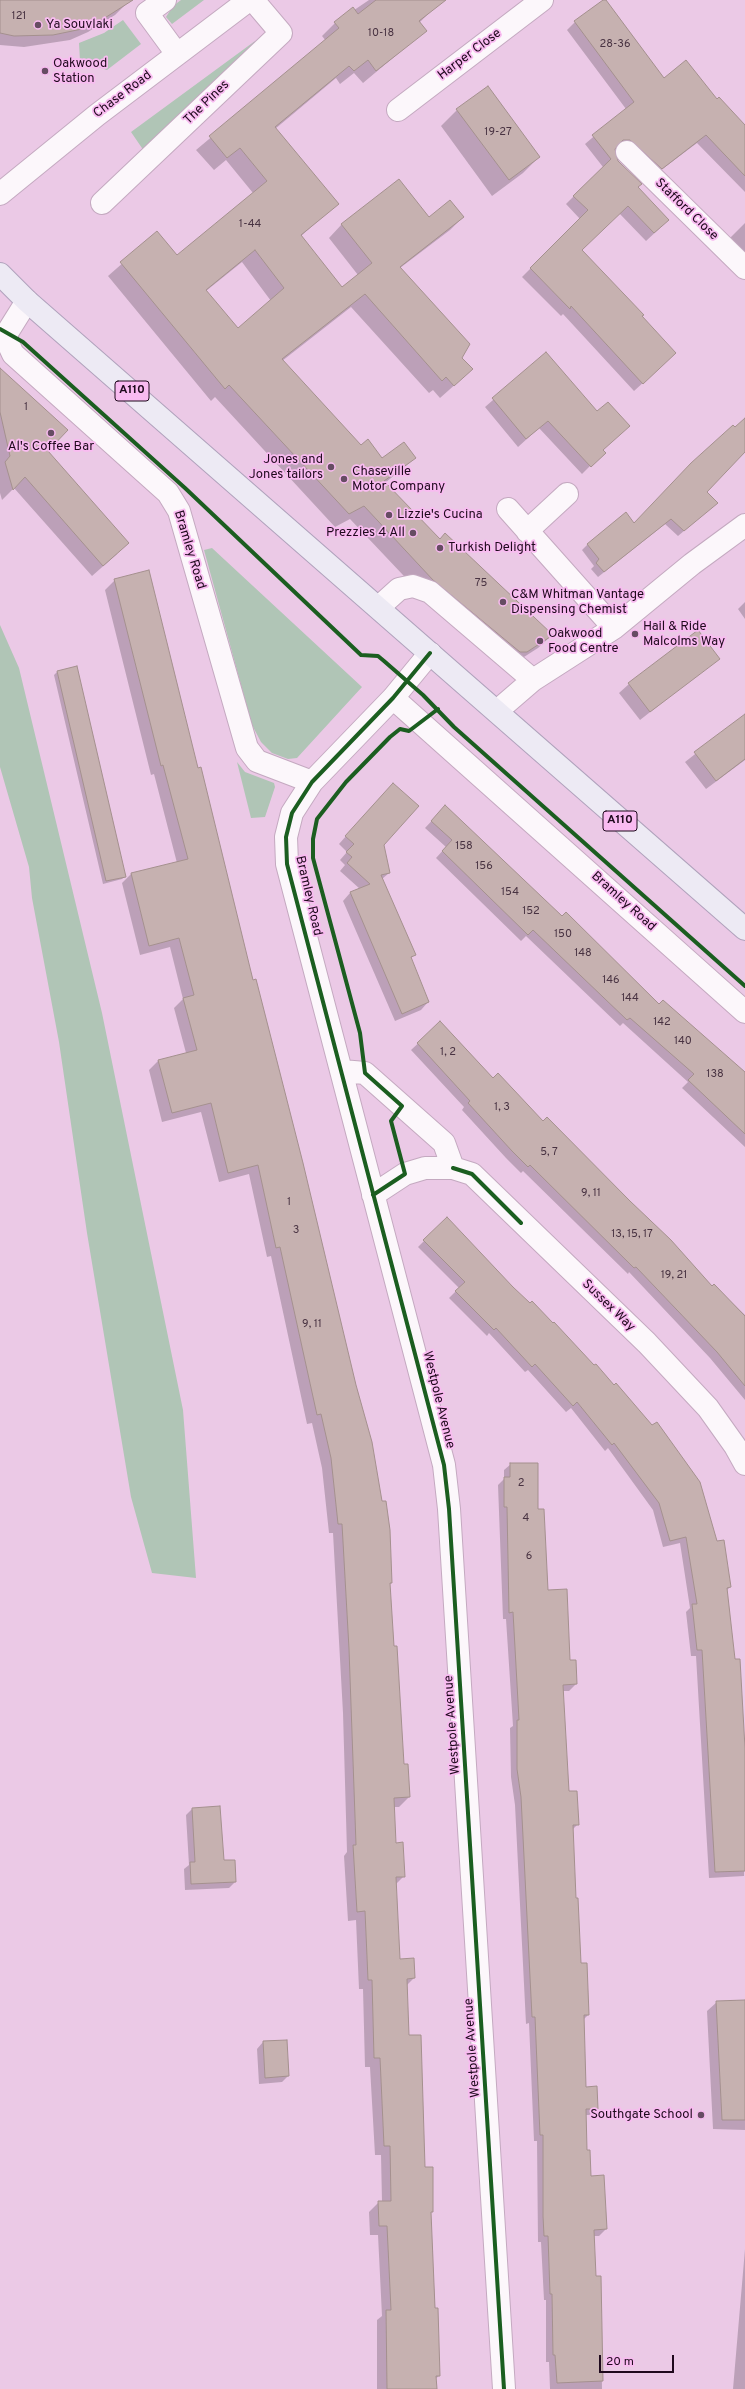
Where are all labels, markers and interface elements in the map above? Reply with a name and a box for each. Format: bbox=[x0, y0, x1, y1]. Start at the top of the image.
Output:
house number: 121 bbox=[12, 10, 26, 24]
place label: Ya Souvlaki bbox=[46, 17, 113, 33]
marker: Ya Souvlaki bbox=[33, 20, 43, 30]
street label: Harper Close bbox=[435, 26, 505, 84]
house number: 10-18 bbox=[368, 27, 394, 41]
house number: 28-36 bbox=[600, 38, 630, 52]
place label: Oakwood Station bbox=[53, 56, 107, 87]
marker: Oakwood Station bbox=[40, 66, 50, 76]
street label: Chase Road bbox=[91, 68, 155, 122]
street label: The Pines bbox=[181, 78, 233, 128]
house number: 19-27 bbox=[484, 126, 512, 140]
street label: Stafford Close bbox=[651, 176, 721, 244]
house number: 1-44 bbox=[239, 218, 261, 232]
road number: A110 bbox=[115, 381, 149, 401]
house number: 1 bbox=[24, 401, 28, 415]
marker: Al's Coffee Bar bbox=[46, 428, 56, 438]
place label: Al's Coffee Bar bbox=[8, 439, 94, 455]
place label: Jones and Jones tailors bbox=[249, 452, 323, 483]
marker: Jones and Jones tailors bbox=[326, 462, 336, 472]
place label: Chaseville Motor Company bbox=[352, 464, 445, 495]
marker: Chaseville Motor Company bbox=[339, 474, 349, 484]
place label: Lizzie's Cucina bbox=[397, 507, 483, 523]
street label: Bramley Road bbox=[170, 509, 208, 591]
marker: Lizzie's Cucina bbox=[384, 510, 394, 520]
place label: Prezzies 4 All bbox=[326, 525, 405, 541]
marker: Prezzies 4 All bbox=[408, 528, 418, 538]
place label: Turkish Delight bbox=[448, 540, 536, 556]
marker: Turkish Delight bbox=[435, 543, 445, 553]
house number: 75 bbox=[475, 577, 487, 591]
place label: C&M Whitman Vantage Dispensing Chemist bbox=[511, 587, 644, 618]
marker: C&M Whitman Vantage Dispensing Chemist bbox=[498, 597, 508, 607]
place label: Hail & Ride Malcolms Way bbox=[643, 619, 725, 650]
place label: Oakwood Food Centre bbox=[548, 626, 618, 657]
marker: Hail & Ride Malcolms Way bbox=[630, 629, 640, 639]
marker: Oakwood Food Centre bbox=[535, 636, 545, 646]
road number: A110 bbox=[603, 811, 637, 831]
house number: 158 bbox=[455, 840, 473, 854]
street label: Bramley Road bbox=[291, 855, 325, 937]
house number: 156 bbox=[475, 860, 493, 874]
street label: Bramley Road bbox=[587, 869, 659, 935]
house number: 154 bbox=[501, 886, 519, 900]
house number: 152 bbox=[522, 905, 540, 919]
house number: 150 bbox=[554, 928, 572, 942]
house number: 148 bbox=[574, 947, 592, 961]
house number: 146 bbox=[602, 974, 620, 988]
house number: 144 bbox=[621, 992, 639, 1006]
house number: 142 bbox=[653, 1016, 671, 1030]
house number: 140 bbox=[674, 1035, 692, 1049]
house number: 1, 2 bbox=[440, 1046, 456, 1060]
house number: 138 bbox=[706, 1068, 724, 1082]
house number: 1, 3 bbox=[494, 1101, 510, 1115]
house number: 5, 7 bbox=[540, 1146, 558, 1160]
house number: 9, 11 bbox=[581, 1187, 601, 1201]
house number: 1 bbox=[287, 1196, 291, 1210]
house number: 3 bbox=[293, 1224, 299, 1238]
house number: 13, 15, 17 bbox=[611, 1228, 653, 1242]
house number: 19, 21 bbox=[661, 1269, 687, 1283]
street label: Sussex Way bbox=[578, 1277, 638, 1335]
house number: 9, 11 bbox=[302, 1318, 322, 1332]
street label: Westpole Avenue bbox=[418, 1350, 458, 1450]
house number: 2 bbox=[518, 1477, 524, 1491]
house number: 4 bbox=[523, 1512, 529, 1526]
house number: 6 bbox=[526, 1550, 532, 1564]
street label: Westpole Avenue bbox=[442, 1675, 464, 1775]
street label: Westpole Avenue bbox=[462, 1998, 484, 2098]
place label: Southgate School bbox=[590, 2107, 693, 2123]
marker: Southgate School bbox=[696, 2110, 706, 2120]
scale bar bbox=[601, 2347, 676, 2373]
text: 20 m bbox=[606, 2354, 634, 2370]

